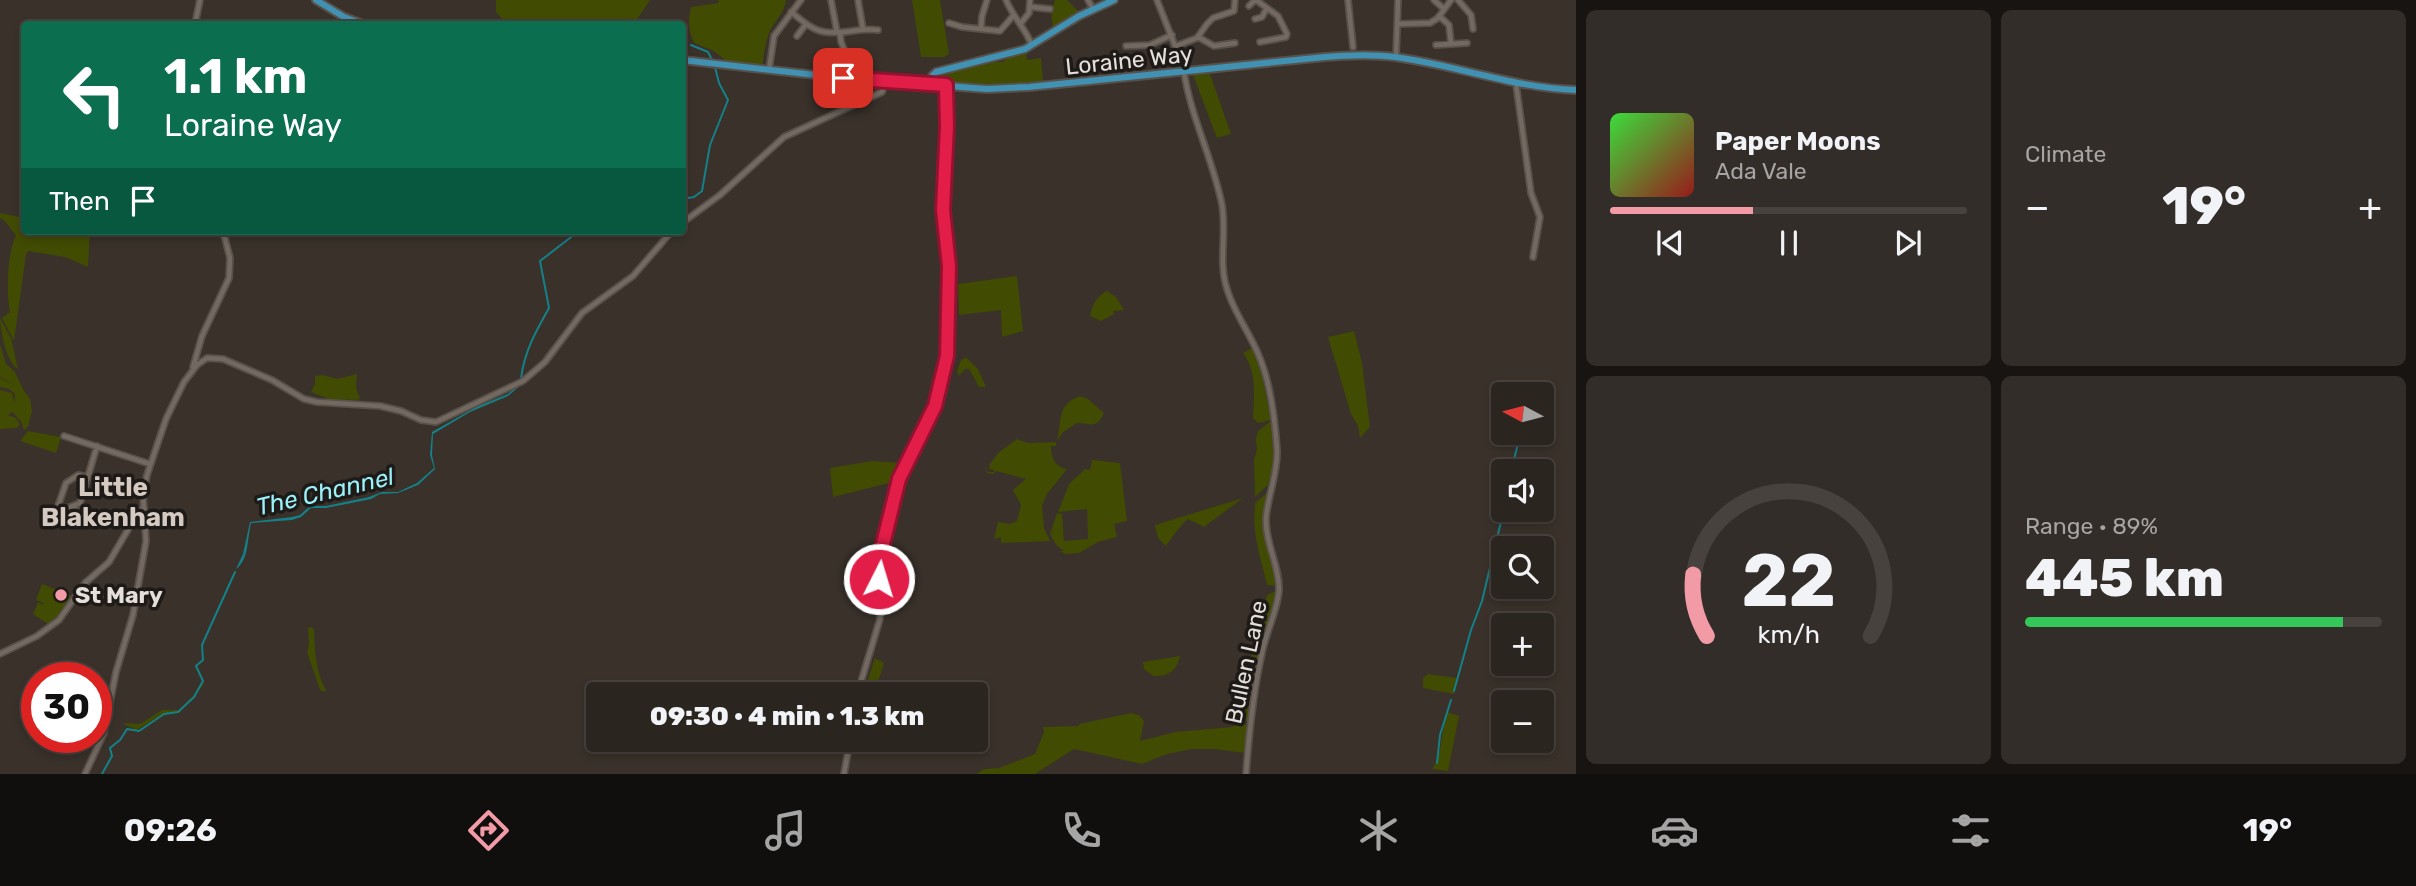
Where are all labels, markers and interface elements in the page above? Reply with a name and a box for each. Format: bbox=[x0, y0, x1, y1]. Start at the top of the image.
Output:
street label: Loraine Way bbox=[1064, 39, 1194, 81]
text: 1.1 km bbox=[164, 47, 307, 105]
pin bbox=[813, 48, 873, 108]
icon: left bbox=[49, 49, 140, 140]
icon: arrive bbox=[824, 59, 862, 97]
text: Loraine Way bbox=[164, 106, 342, 144]
text: Paper Moons bbox=[1715, 126, 1881, 157]
text: Climate bbox=[2025, 140, 2106, 168]
text: Ada Vale bbox=[1715, 157, 1807, 185]
text: 19° bbox=[2162, 175, 2246, 237]
icon: arrive bbox=[124, 182, 162, 220]
text: − bbox=[2025, 184, 2050, 230]
text: + bbox=[2358, 184, 2382, 230]
text: Then bbox=[49, 186, 110, 217]
icon: previous bbox=[1651, 224, 1689, 262]
icon: pause bbox=[1770, 224, 1808, 262]
icon: next bbox=[1889, 224, 1927, 262]
north arrow bbox=[1491, 382, 1554, 444]
map controls bbox=[1491, 382, 1554, 753]
button: sound bbox=[1491, 459, 1554, 522]
water label: The Channel bbox=[253, 462, 398, 521]
district label: Little Blakenham bbox=[41, 472, 185, 533]
text: Range · 89% bbox=[2025, 512, 2158, 540]
button: search bbox=[1491, 536, 1554, 599]
text: 22 bbox=[1741, 538, 1836, 624]
position arrow bbox=[842, 542, 916, 616]
text: 445 km bbox=[2025, 547, 2224, 609]
place label: St Mary bbox=[75, 581, 163, 609]
marker: St Mary bbox=[53, 587, 69, 603]
street label: Bullen Lane bbox=[1219, 598, 1273, 726]
button: + bbox=[1491, 613, 1554, 676]
text: km/h bbox=[1757, 620, 1820, 649]
speed limit sign: 30 bbox=[21, 662, 112, 753]
button: − bbox=[1491, 690, 1554, 753]
text: 09:30 · 4 min · 1.3 km bbox=[650, 701, 924, 732]
icon: directions bbox=[464, 806, 513, 855]
icon: music bbox=[761, 806, 810, 855]
icon: phone bbox=[1057, 806, 1106, 855]
icon: climate bbox=[1354, 806, 1403, 855]
icon: car bbox=[1650, 806, 1699, 855]
icon: filters bbox=[1946, 806, 1995, 855]
text: 09:26 bbox=[124, 811, 217, 849]
text: 19° bbox=[2243, 811, 2292, 849]

